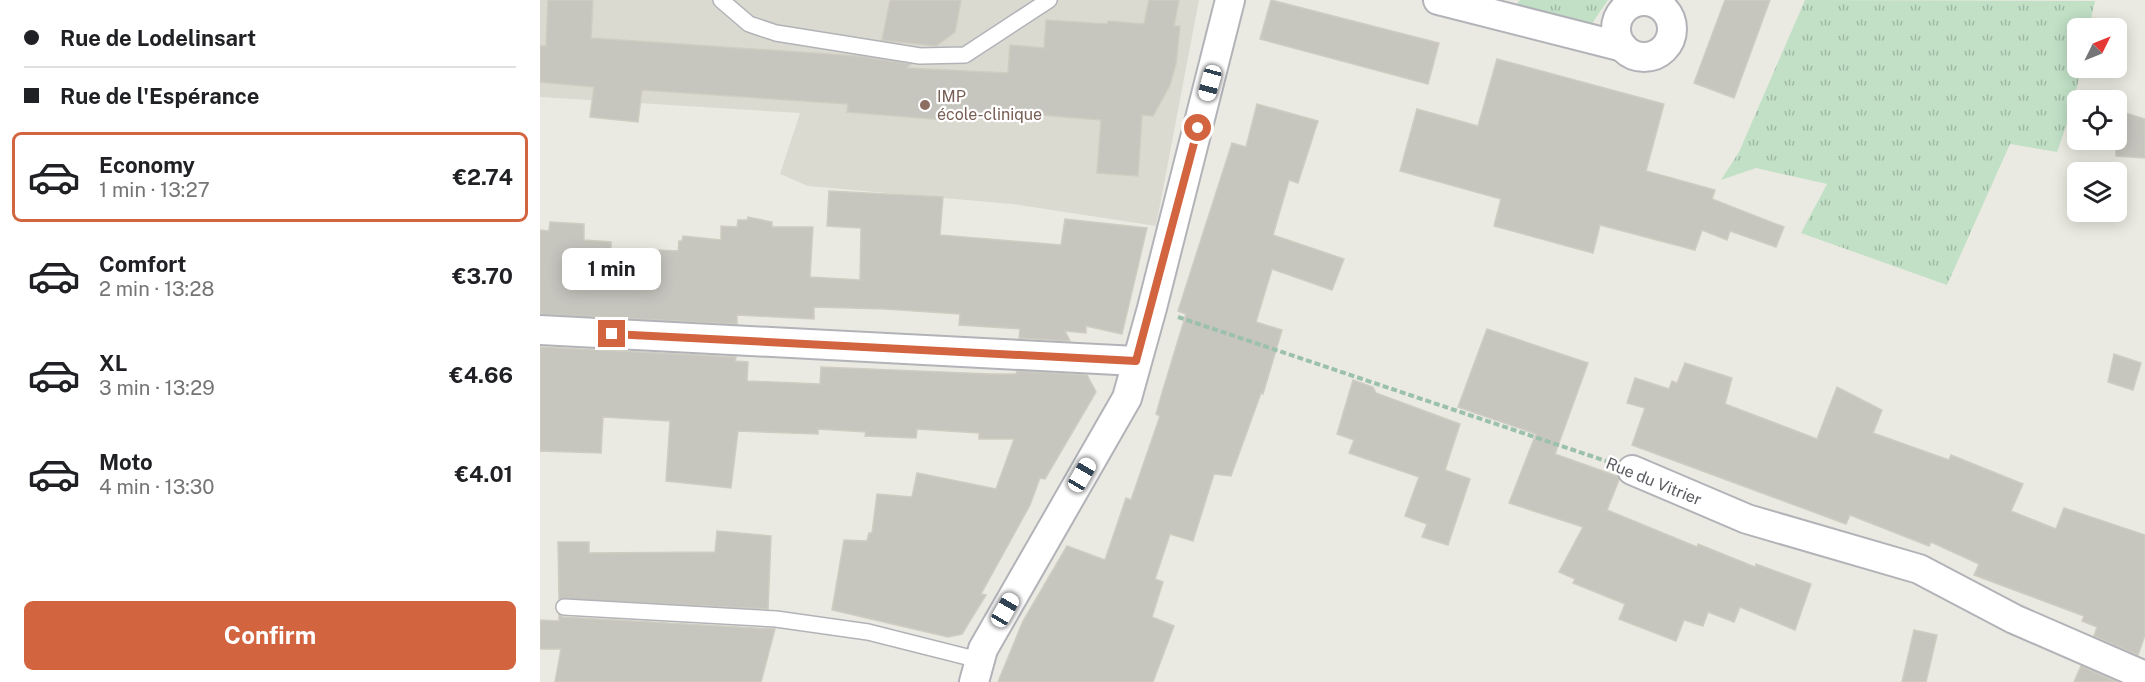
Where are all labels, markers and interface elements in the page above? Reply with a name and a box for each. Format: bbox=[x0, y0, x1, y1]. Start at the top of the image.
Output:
north arrow bbox=[2067, 18, 2127, 78]
map controls bbox=[2067, 18, 2127, 222]
text: Rue de Lodelinsart bbox=[60, 25, 256, 51]
car bbox=[1197, 63, 1223, 103]
text: Rue de l'Espérance bbox=[60, 83, 259, 109]
place label: IMP école-clinique bbox=[937, 87, 1042, 124]
button: locate bbox=[2067, 90, 2127, 150]
marker: IMP école-clinique bbox=[918, 98, 932, 112]
route start bbox=[1184, 114, 1211, 141]
icon: car bbox=[27, 150, 81, 204]
text: Economy bbox=[99, 152, 195, 178]
button: layers bbox=[2067, 162, 2127, 222]
text: €2.74 bbox=[453, 164, 513, 190]
text: 1 min · 13:27 bbox=[99, 178, 210, 202]
callout: 1 min bbox=[562, 247, 662, 289]
icon: car bbox=[27, 249, 81, 303]
text: Comfort bbox=[99, 251, 186, 277]
text: 1 min bbox=[587, 257, 636, 281]
text: €3.70 bbox=[452, 263, 513, 289]
text: 2 min · 13:28 bbox=[99, 277, 214, 301]
route end bbox=[598, 320, 625, 347]
icon: car bbox=[27, 348, 81, 402]
text: XL bbox=[99, 350, 127, 376]
text: €4.66 bbox=[449, 362, 513, 388]
text: 3 min · 13:29 bbox=[99, 376, 215, 400]
icon: car bbox=[27, 447, 81, 501]
text: Moto bbox=[99, 449, 153, 475]
street label: Rue du Vitrier bbox=[1603, 454, 1704, 509]
car bbox=[1065, 455, 1099, 495]
text: €4.01 bbox=[455, 461, 513, 487]
text: 4 min · 13:30 bbox=[99, 475, 215, 499]
car bbox=[988, 590, 1022, 630]
button: Confirm bbox=[24, 601, 516, 670]

